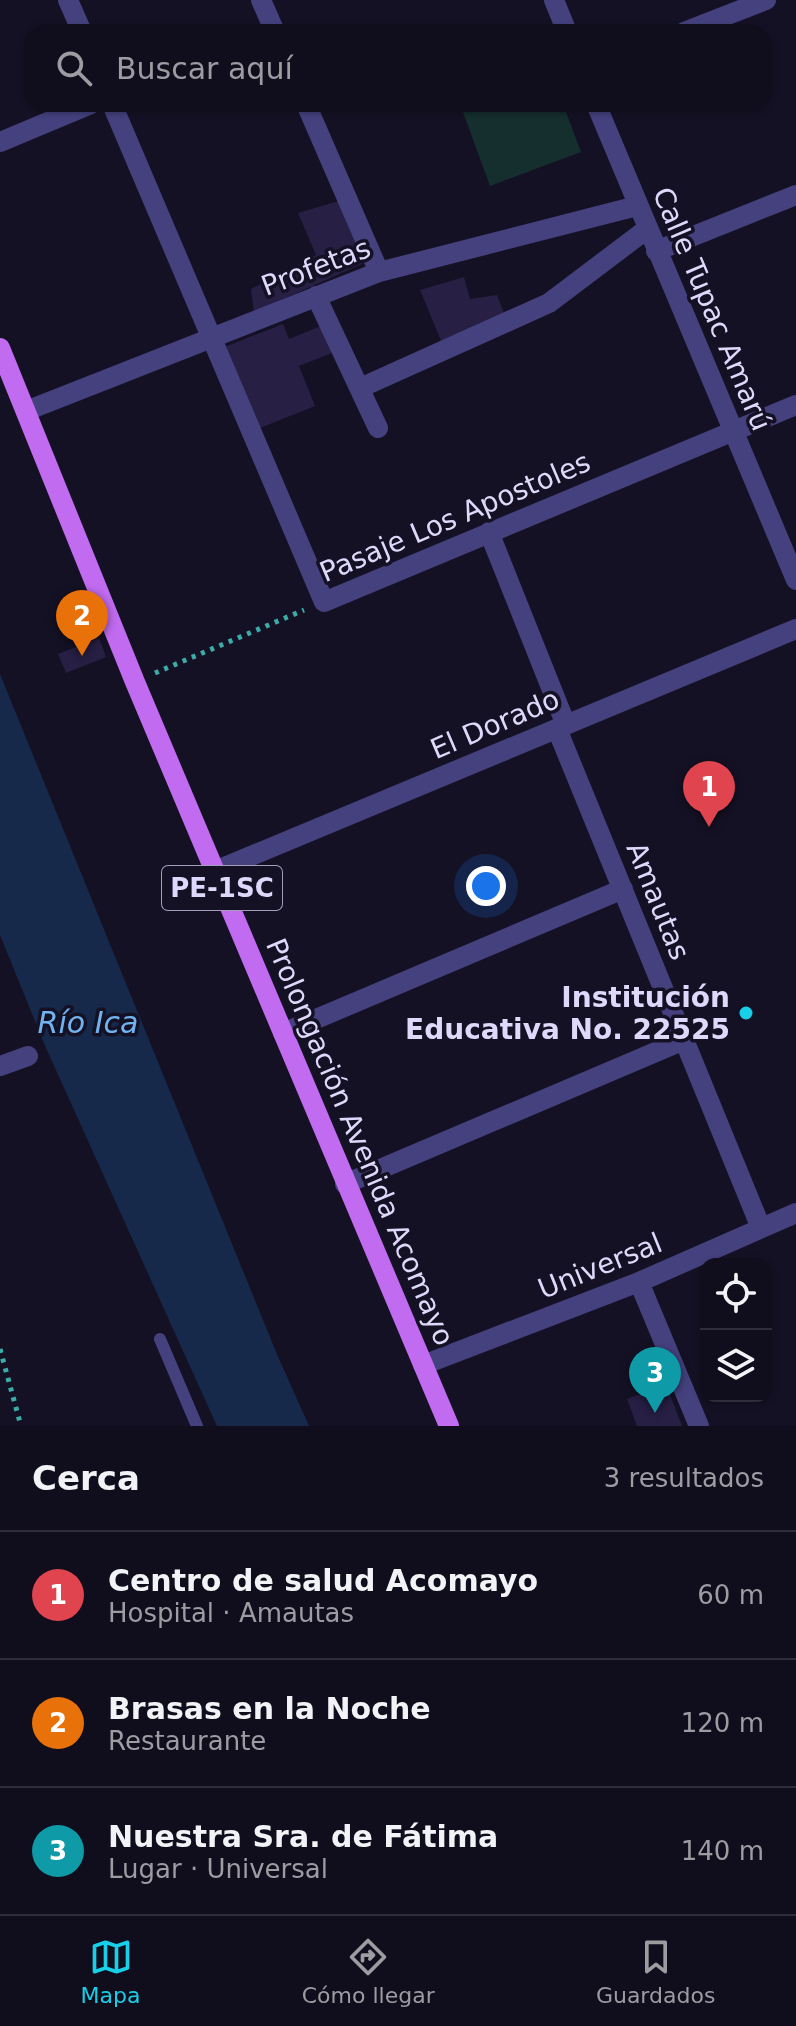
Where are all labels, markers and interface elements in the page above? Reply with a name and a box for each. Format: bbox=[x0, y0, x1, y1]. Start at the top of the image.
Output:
search box bbox=[24, 24, 772, 112]
icon: search bbox=[52, 46, 96, 90]
text: Buscar aquí bbox=[116, 51, 293, 86]
street label: Calle Tupac Amarú bbox=[646, 182, 778, 436]
street label: Profetas bbox=[257, 231, 375, 303]
street label: Pasaje Los Apostoles bbox=[315, 445, 595, 589]
pin: 2 bbox=[56, 590, 108, 656]
street label: El Dorado bbox=[426, 682, 564, 766]
pin: 1 bbox=[683, 761, 735, 827]
street label: Amautas bbox=[619, 837, 697, 965]
road number: PE-1SC bbox=[162, 866, 282, 910]
your location bbox=[466, 866, 506, 906]
street label: Prolongación Avenida Acomayo bbox=[259, 934, 461, 1350]
place label: Institución Educativa No. 22525 bbox=[405, 981, 730, 1046]
marker: Institución Educativa No. 22525 bbox=[737, 1004, 755, 1022]
water label: Río Ica bbox=[38, 1005, 138, 1040]
street label: Universal bbox=[533, 1226, 667, 1306]
map controls bbox=[700, 1258, 772, 1402]
button: locate bbox=[700, 1258, 772, 1330]
button: layers bbox=[700, 1330, 772, 1402]
pin: 3 bbox=[629, 1347, 681, 1413]
text: Cerca bbox=[32, 1458, 140, 1498]
text: 3 resultados bbox=[604, 1463, 764, 1493]
text: Centro de salud Acomayo bbox=[108, 1563, 538, 1598]
text: 1 bbox=[49, 1580, 67, 1610]
text: 60 m bbox=[697, 1580, 764, 1610]
text: Hospital · Amautas bbox=[108, 1598, 354, 1628]
text: Brasas en la Noche bbox=[108, 1691, 431, 1726]
text: 2 bbox=[49, 1708, 67, 1738]
text: 120 m bbox=[681, 1708, 764, 1738]
text: Restaurante bbox=[108, 1726, 266, 1756]
text: Nuestra Sra. de Fátima bbox=[108, 1819, 498, 1854]
text: 3 bbox=[49, 1836, 67, 1866]
text: 140 m bbox=[681, 1836, 764, 1866]
text: Lugar · Universal bbox=[108, 1854, 328, 1884]
tab: Mapa bbox=[81, 1935, 141, 2008]
tab: Cómo llegar bbox=[302, 1935, 435, 2008]
tab: Guardados bbox=[596, 1935, 715, 2008]

